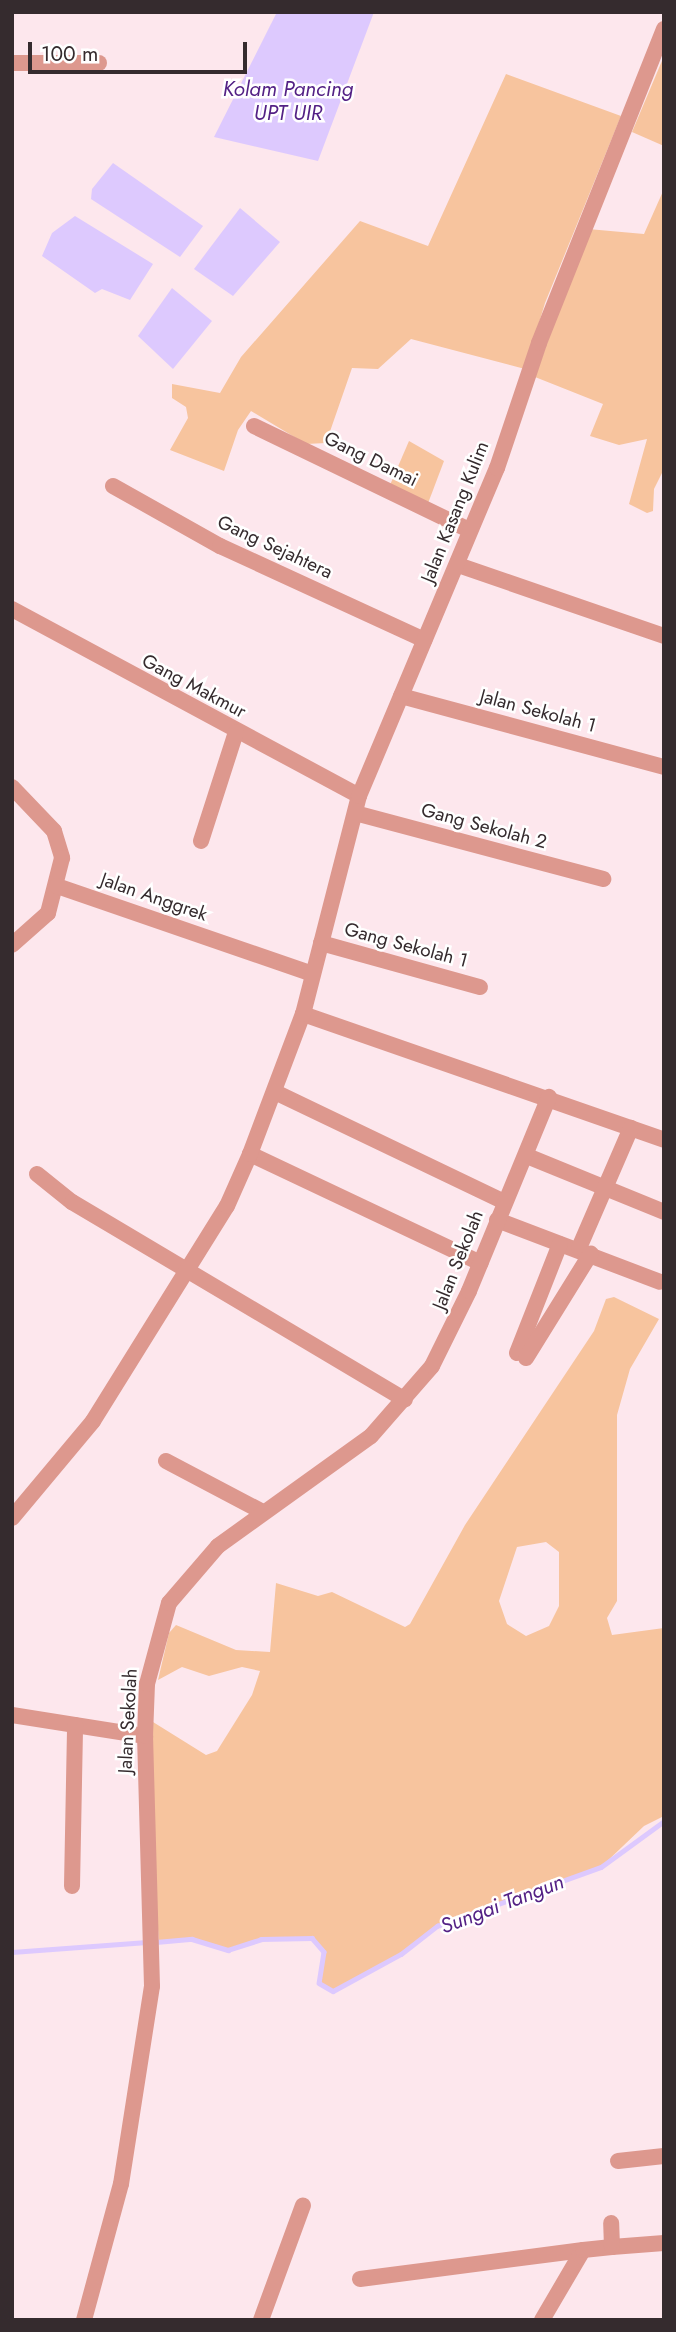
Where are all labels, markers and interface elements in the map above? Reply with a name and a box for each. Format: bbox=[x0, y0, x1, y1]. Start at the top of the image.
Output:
scale bar bbox=[32, 28, 250, 72]
text: 100 m bbox=[41, 39, 98, 69]
water label: Kolam Pancing UPT UIR bbox=[223, 76, 353, 126]
street label: Gang Damai bbox=[320, 427, 422, 491]
street label: Jalan Kasang Kulim bbox=[416, 438, 494, 586]
street label: Gang Sejahtera bbox=[214, 510, 336, 584]
street label: Gang Makmur bbox=[138, 649, 250, 723]
street label: Jalan Sekolah 1 bbox=[477, 685, 599, 737]
street label: Gang Sekolah 2 bbox=[419, 798, 549, 854]
street label: Jalan Anggrek bbox=[98, 868, 210, 926]
street label: Gang Sekolah 1 bbox=[342, 918, 470, 972]
street label: Jalan Sekolah bbox=[428, 1207, 488, 1313]
street label: Jalan Sekolah bbox=[114, 1668, 142, 1774]
water label: Sungai Tangun bbox=[437, 1869, 567, 1939]

